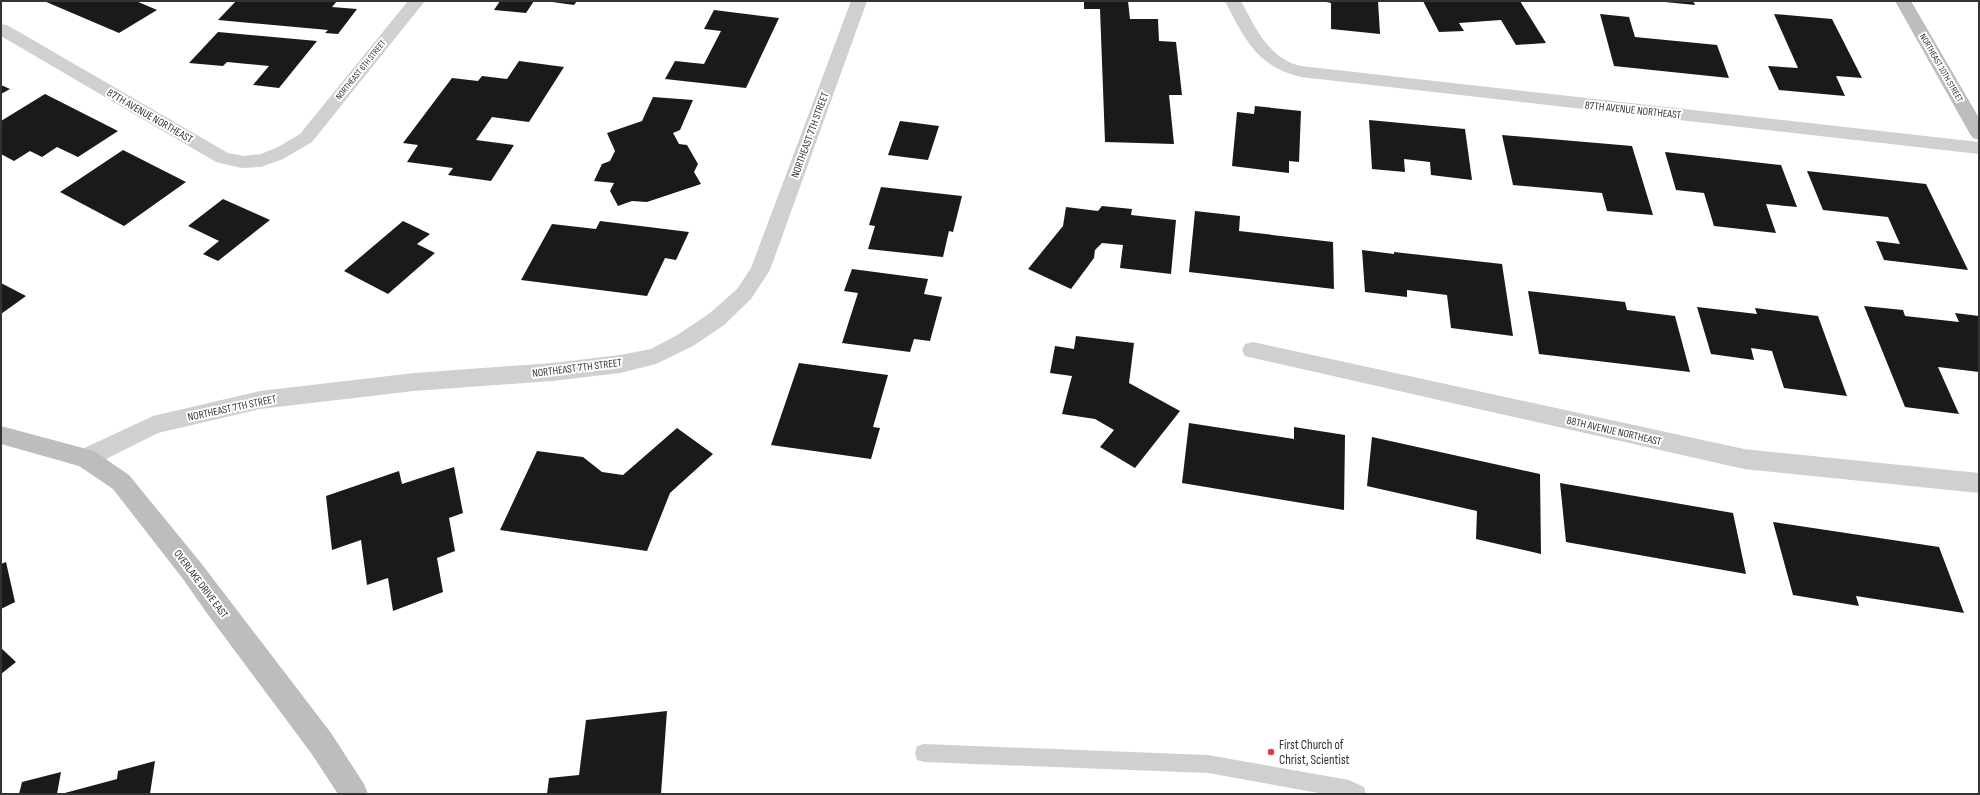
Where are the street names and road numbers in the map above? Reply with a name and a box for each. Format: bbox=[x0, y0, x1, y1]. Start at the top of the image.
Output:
street label: NORTHEAST 10TH STREET bbox=[1917, 32, 1965, 104]
street label: NORTHEAST 6TH STREET bbox=[333, 38, 389, 102]
street label: 87TH AVENUE NORTHEAST bbox=[105, 86, 196, 146]
street label: NORTHEAST 7TH STREET bbox=[788, 90, 832, 180]
street label: 87TH AVENUE NORTHEAST bbox=[1584, 98, 1682, 122]
street label: NORTHEAST 7TH STREET bbox=[531, 356, 623, 380]
street label: NORTHEAST 7TH STREET bbox=[187, 392, 278, 424]
street label: 88TH AVENUE NORTHEAST bbox=[1565, 414, 1663, 448]
street label: OVERLAKE DRIVE EAST bbox=[171, 547, 231, 621]

